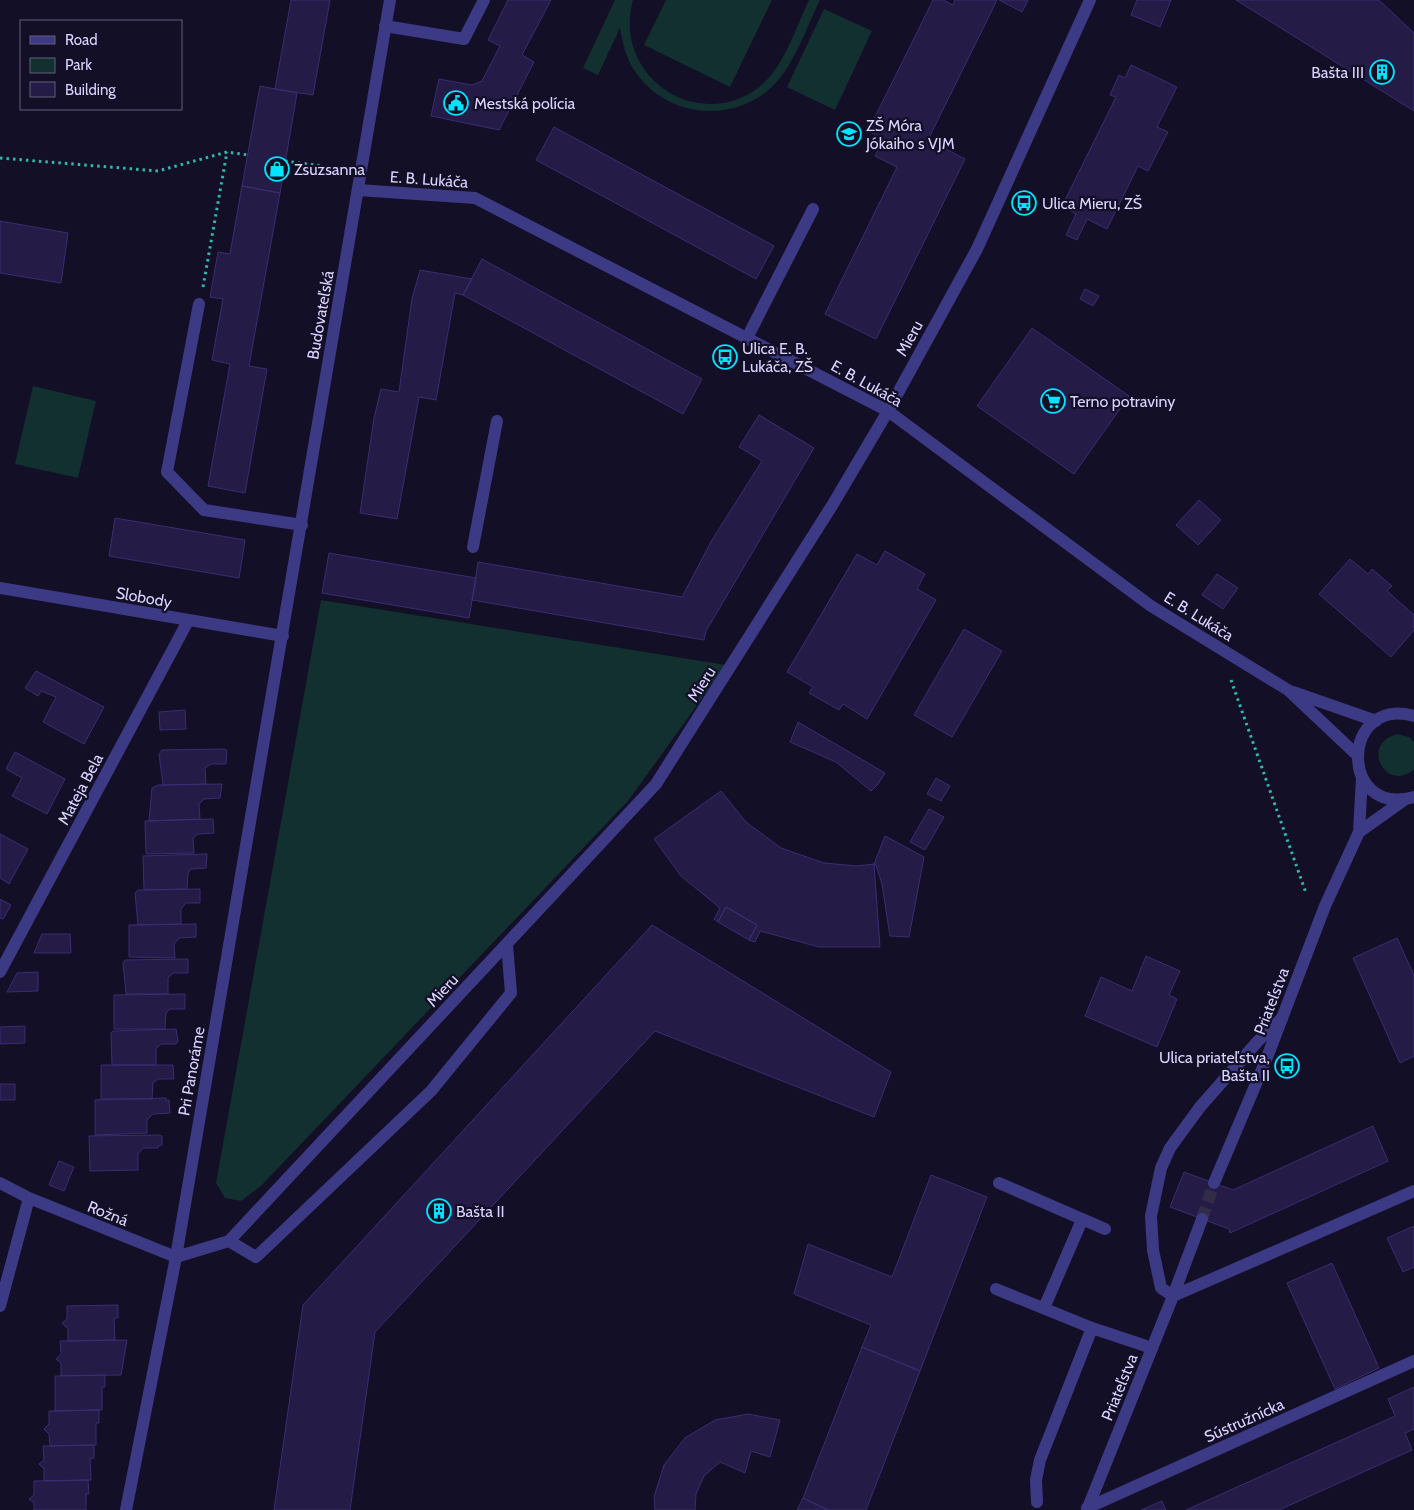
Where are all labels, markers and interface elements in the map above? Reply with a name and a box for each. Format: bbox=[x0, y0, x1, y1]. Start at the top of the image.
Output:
legend bbox=[20, 20, 182, 110]
text: Road bbox=[65, 31, 98, 49]
text: Park bbox=[65, 56, 92, 74]
building icon: Bašta III bbox=[1369, 59, 1395, 85]
place label: Bašta III bbox=[1311, 63, 1364, 82]
text: Building bbox=[65, 81, 116, 99]
public building icon: Mestská polícia bbox=[443, 90, 469, 116]
place label: Mestská polícia bbox=[474, 94, 576, 113]
place label: ZŠ Móra Jókaiho s VJM bbox=[865, 116, 955, 153]
school or university icon: ZŠ Móra Jókaiho s VJM bbox=[836, 121, 862, 147]
shop icon: Zsuzsanna bbox=[264, 156, 290, 182]
place label: Zsuzsanna bbox=[294, 160, 365, 179]
street label: E. B. Lukáča bbox=[389, 167, 469, 192]
bus stop icon: Ulica Mieru, ZŠ bbox=[1011, 190, 1037, 216]
place label: Ulica Mieru, ZŠ bbox=[1042, 194, 1142, 213]
street label: Budovateľská bbox=[303, 269, 338, 361]
street label: Mieru bbox=[892, 317, 927, 359]
place label: Ulica E. B. Lukáča, ZŠ bbox=[742, 339, 813, 376]
bus stop icon: Ulica E. B. Lukáča, ZŠ bbox=[712, 344, 738, 370]
street label: E. B. Lukáča bbox=[828, 356, 906, 411]
supermarket icon: Terno potraviny bbox=[1040, 388, 1066, 414]
place label: Terno potraviny bbox=[1070, 392, 1175, 411]
street label: Slobody bbox=[114, 583, 173, 612]
street label: E. B. Lukáča bbox=[1161, 588, 1237, 645]
street label: Mieru bbox=[683, 663, 720, 705]
street label: Mateja Bela bbox=[54, 750, 107, 828]
street label: Priateľstva bbox=[1250, 965, 1293, 1037]
street label: Mieru bbox=[423, 970, 462, 1011]
street label: Pri Panoráme bbox=[174, 1025, 209, 1117]
place label: Ulica priateľstva, Bašta II bbox=[1159, 1048, 1270, 1085]
bus stop icon: Ulica priateľstva, Bašta II bbox=[1274, 1053, 1300, 1079]
street label: Rožná bbox=[85, 1197, 131, 1230]
building icon: Bašta II bbox=[426, 1198, 452, 1224]
place label: Bašta II bbox=[456, 1202, 505, 1221]
street label: Priateľstva bbox=[1097, 1351, 1142, 1423]
street label: Sústružnícka bbox=[1202, 1394, 1287, 1446]

